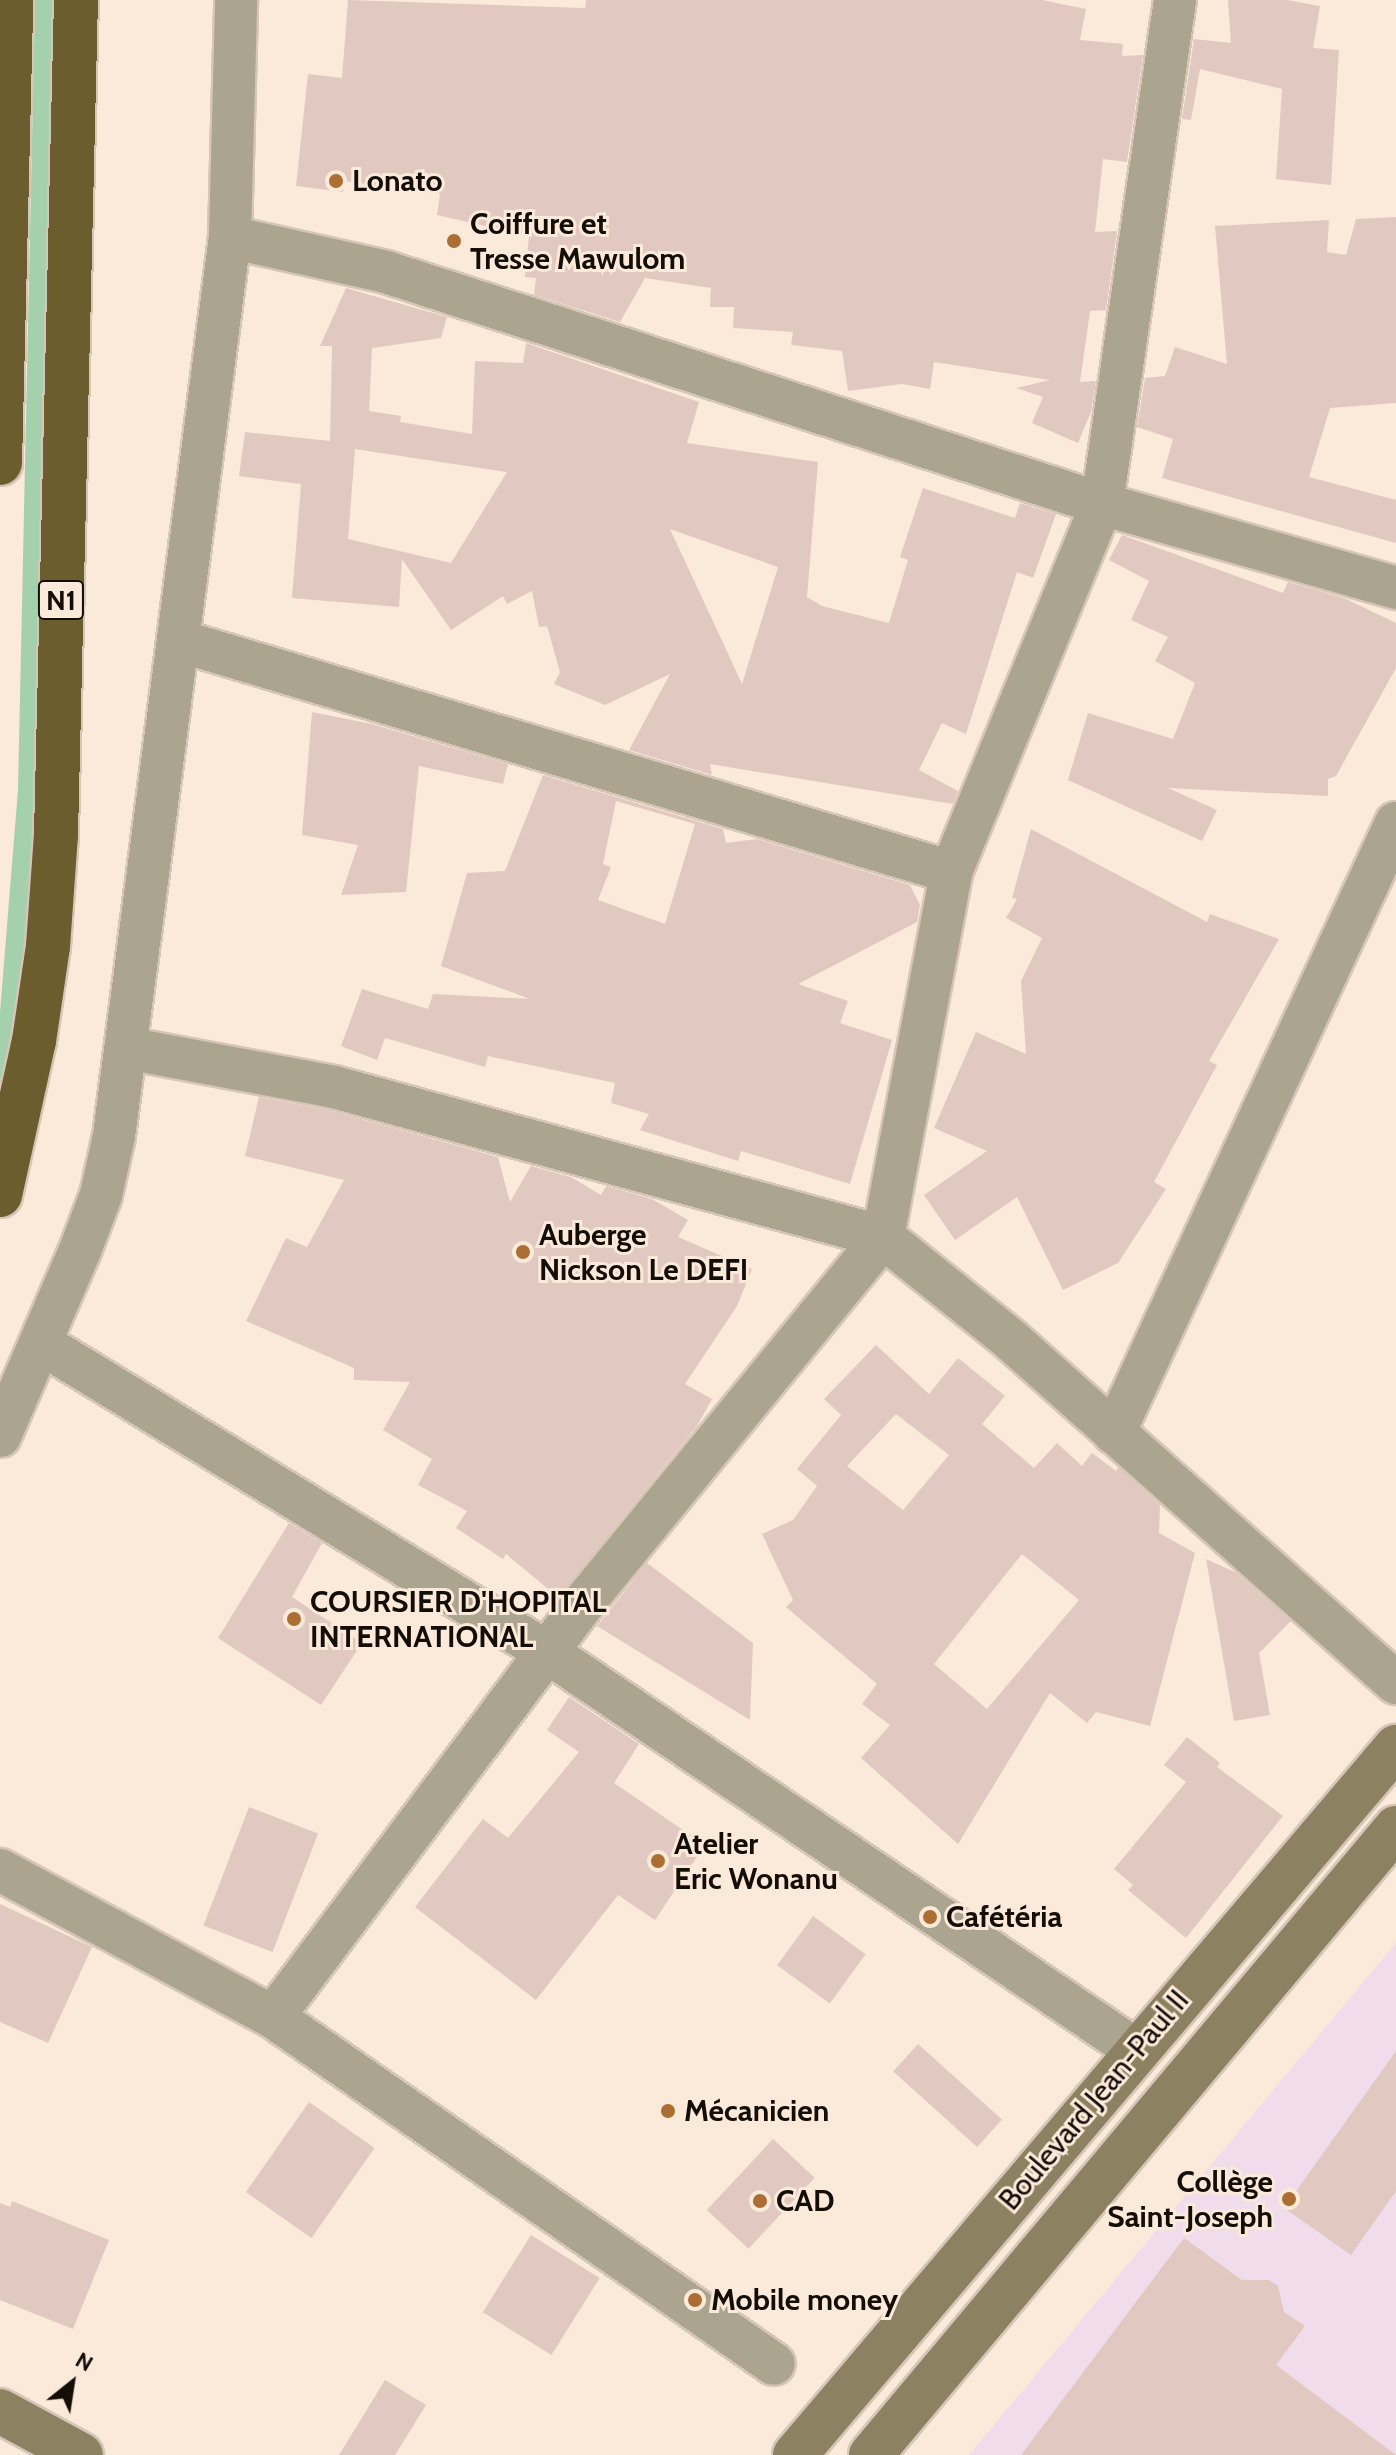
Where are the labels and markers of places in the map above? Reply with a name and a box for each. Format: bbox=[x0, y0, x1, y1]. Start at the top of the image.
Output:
place label: Lonato bbox=[352, 163, 443, 199]
marker: Lonato bbox=[327, 172, 345, 190]
place label: Coiffure et Tresse Mawulom bbox=[470, 206, 685, 276]
marker: Coiffure et Tresse Mawulom bbox=[445, 232, 463, 250]
place label: Auberge Nickson Le DEFI bbox=[539, 1217, 748, 1288]
marker: Auberge Nickson Le DEFI bbox=[514, 1243, 532, 1261]
place label: COURSIER D'HOPITAL INTERNATIONAL bbox=[310, 1584, 606, 1654]
marker: COURSIER D'HOPITAL INTERNATIONAL bbox=[285, 1610, 303, 1628]
place label: Atelier Eric Wonanu bbox=[674, 1826, 838, 1896]
marker: Atelier Eric Wonanu bbox=[649, 1852, 667, 1870]
place label: Cafétéria bbox=[946, 1899, 1062, 1935]
marker: Cafétéria bbox=[921, 1908, 939, 1926]
place label: Mécanicien bbox=[684, 2093, 829, 2129]
marker: Mécanicien bbox=[659, 2102, 677, 2120]
place label: Collège Saint-Joseph bbox=[1107, 2164, 1273, 2234]
place label: CAD bbox=[776, 2183, 835, 2219]
marker: Collège Saint-Joseph bbox=[1280, 2190, 1298, 2208]
marker: CAD bbox=[751, 2192, 769, 2210]
place label: Mobile money bbox=[711, 2282, 898, 2318]
marker: Mobile money bbox=[686, 2291, 704, 2309]

